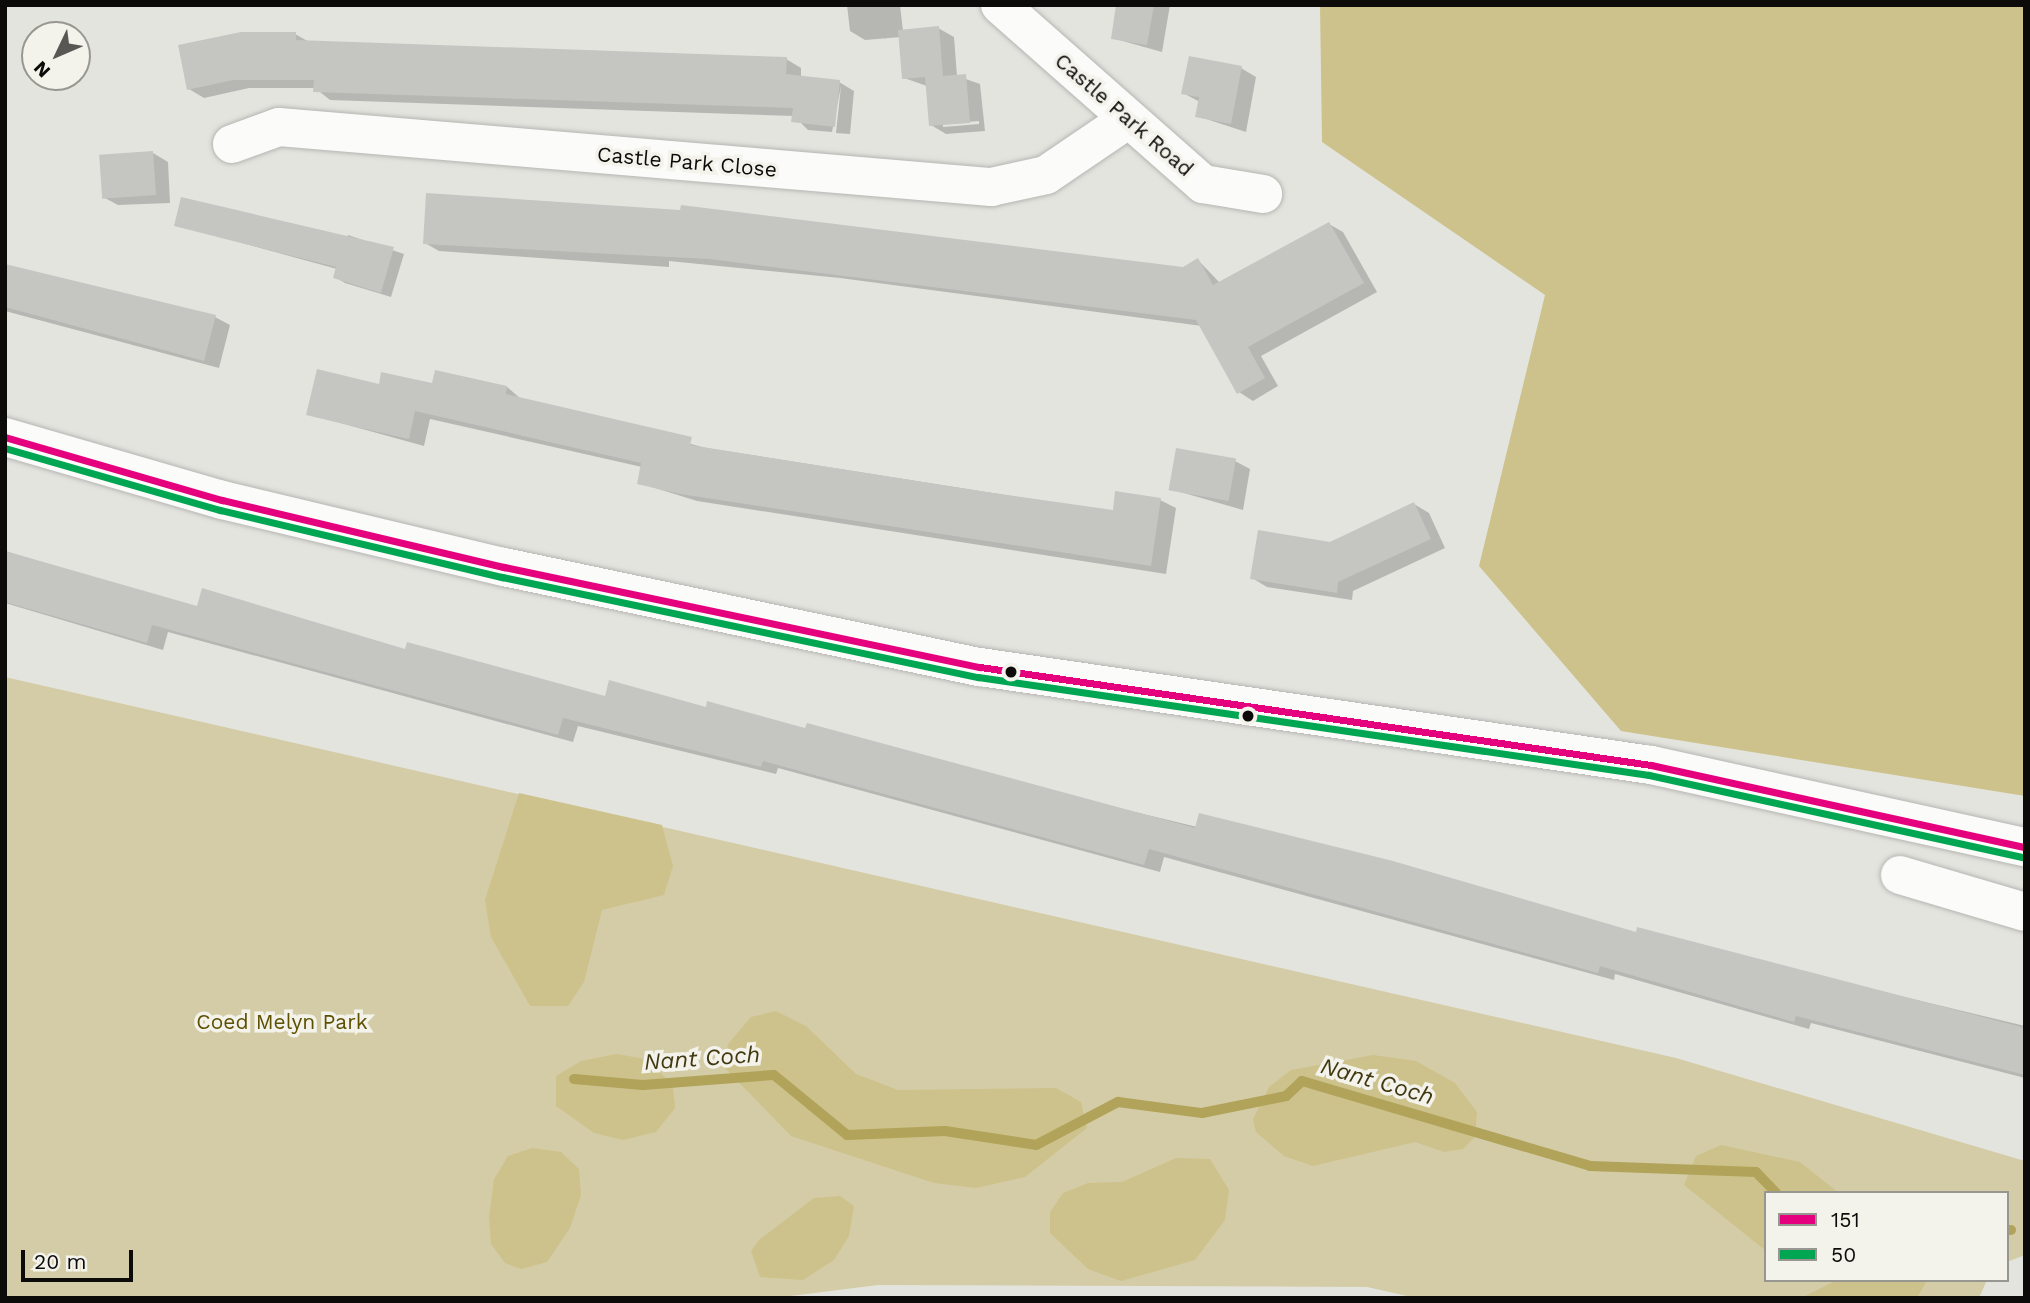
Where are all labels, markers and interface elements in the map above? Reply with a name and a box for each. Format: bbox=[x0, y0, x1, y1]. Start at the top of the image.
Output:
north arrow bbox=[21, 21, 91, 91]
street label: Castle Park Road bbox=[1050, 48, 1198, 182]
text: N bbox=[29, 56, 55, 83]
street label: Castle Park Close bbox=[596, 142, 778, 182]
unlabelled marker bbox=[1004, 665, 1018, 679]
unlabelled marker bbox=[1241, 709, 1255, 723]
park label: Coed Melyn Park bbox=[196, 1009, 368, 1035]
water label: Nant Coch bbox=[643, 1041, 761, 1077]
water label: Nant Coch bbox=[1317, 1053, 1437, 1111]
legend bbox=[1764, 1191, 2009, 1282]
text: 151 bbox=[1831, 1207, 1860, 1232]
scale bar bbox=[24, 1236, 136, 1280]
text: 50 bbox=[1831, 1242, 1856, 1267]
text: 20 m bbox=[34, 1249, 86, 1274]

